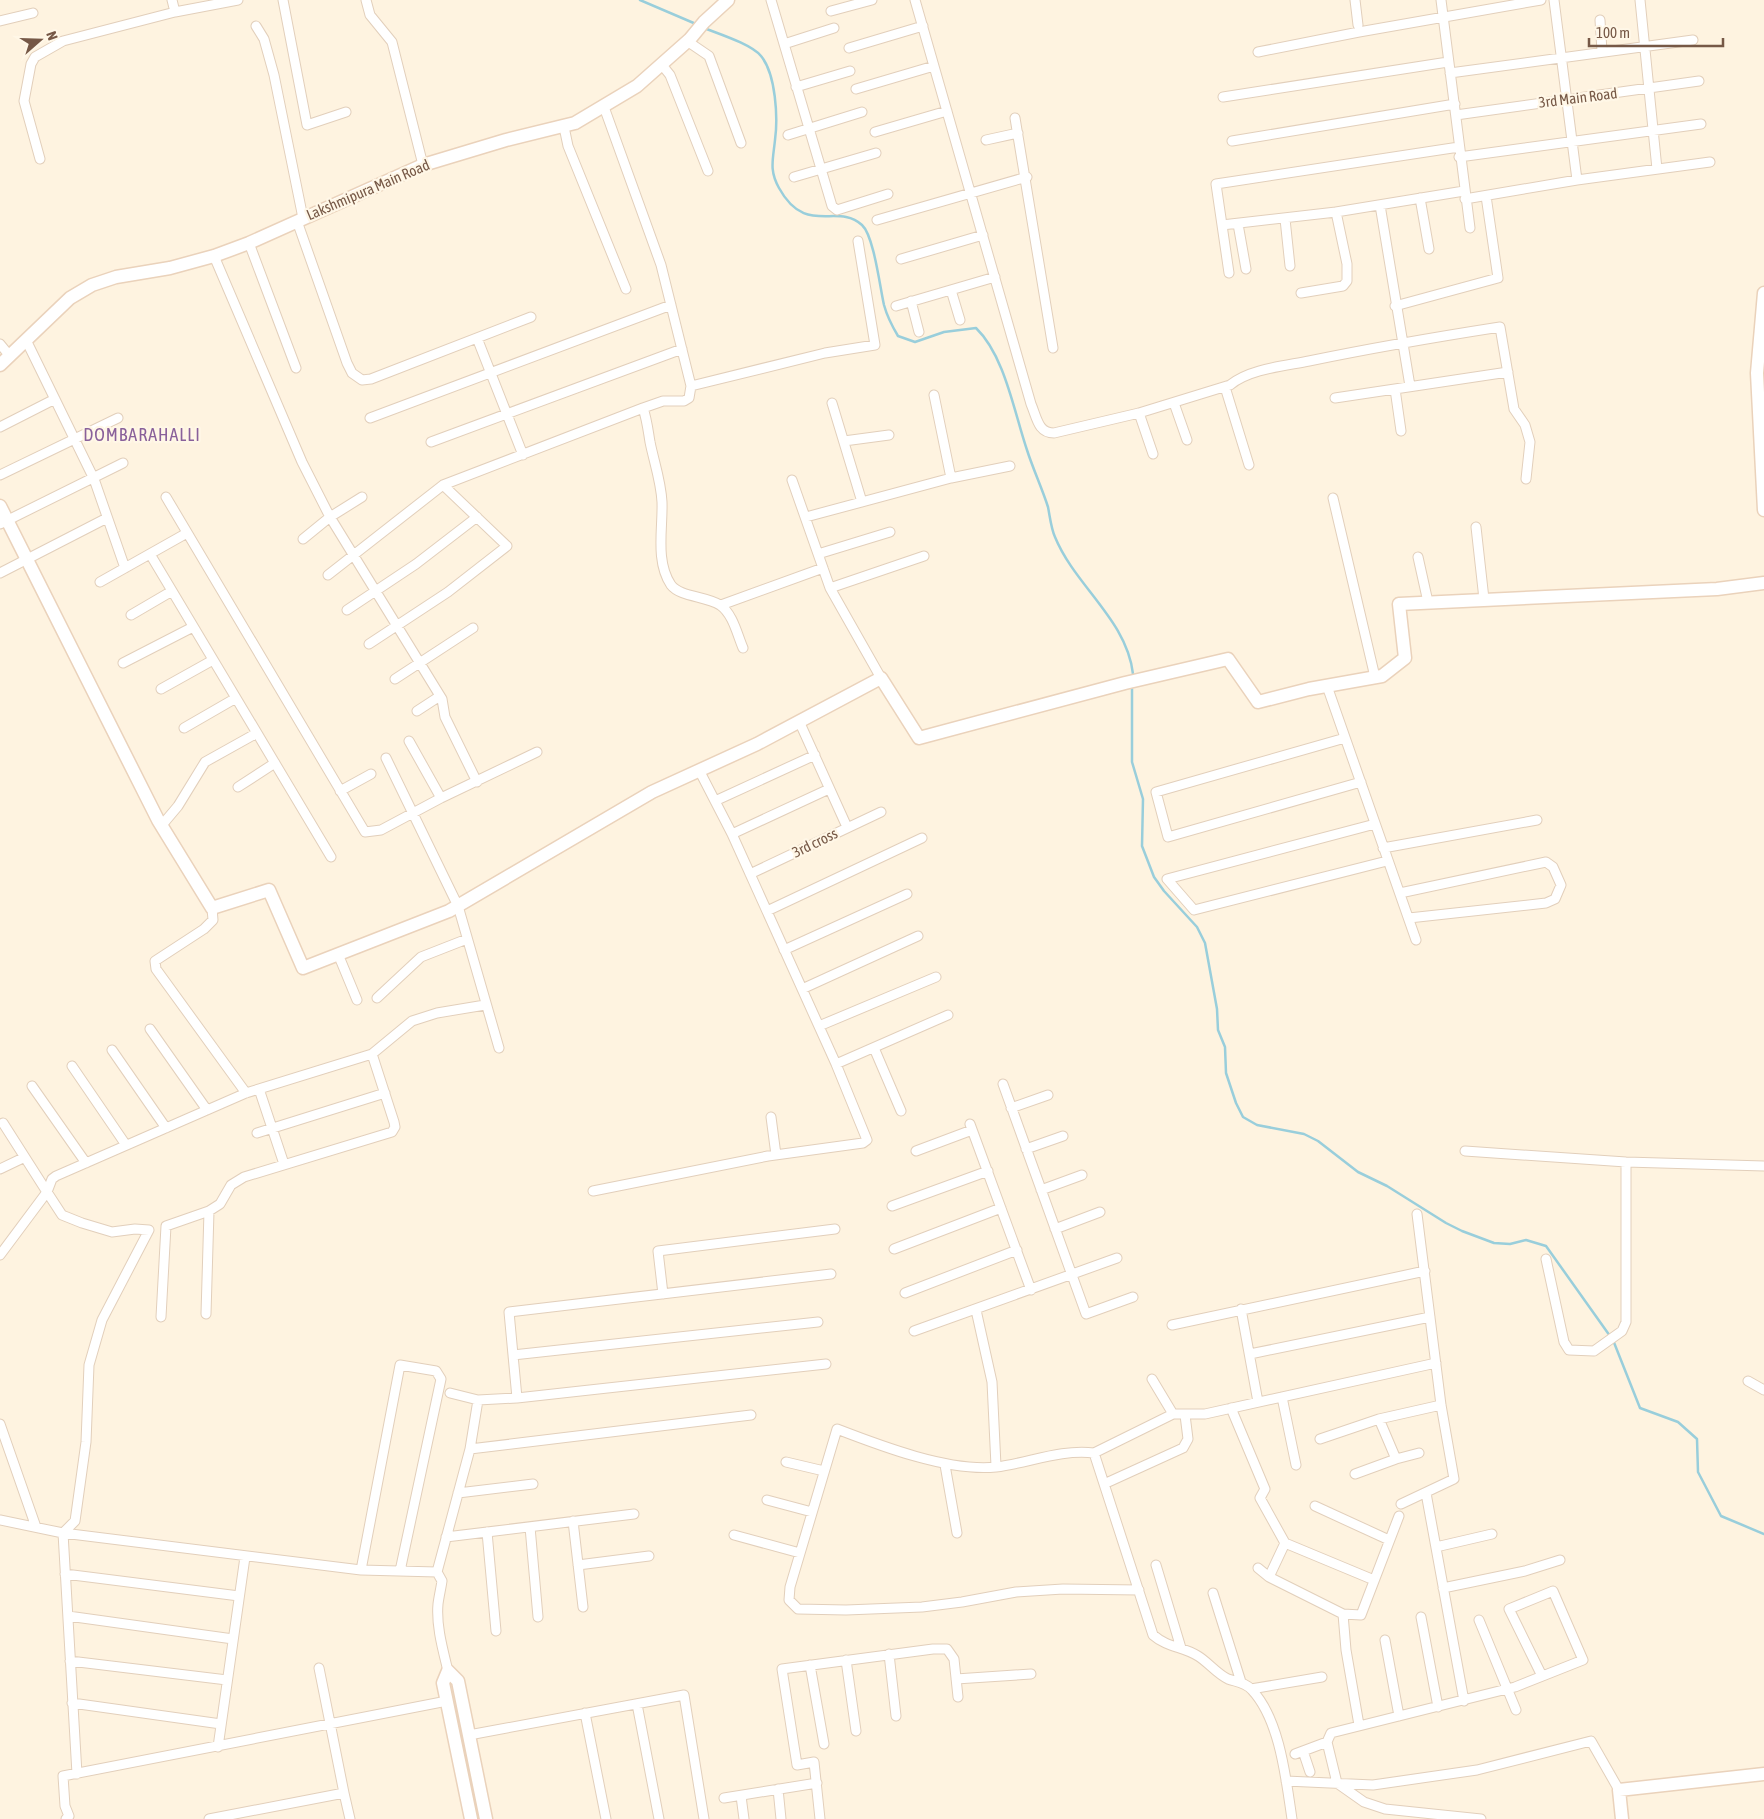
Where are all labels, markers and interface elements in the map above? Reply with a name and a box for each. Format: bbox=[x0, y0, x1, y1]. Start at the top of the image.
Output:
north arrow bbox=[15, 15, 65, 65]
scale bar bbox=[1589, 15, 1723, 47]
text: 100 m bbox=[1596, 24, 1630, 41]
text: N bbox=[43, 29, 61, 42]
street label: 3rd Main Road bbox=[1538, 84, 1618, 111]
street label: Lakshmipura Main Road bbox=[304, 156, 432, 223]
district label: DOMBARAHALLI bbox=[83, 424, 201, 445]
street label: 3rd cross bbox=[789, 824, 840, 861]

